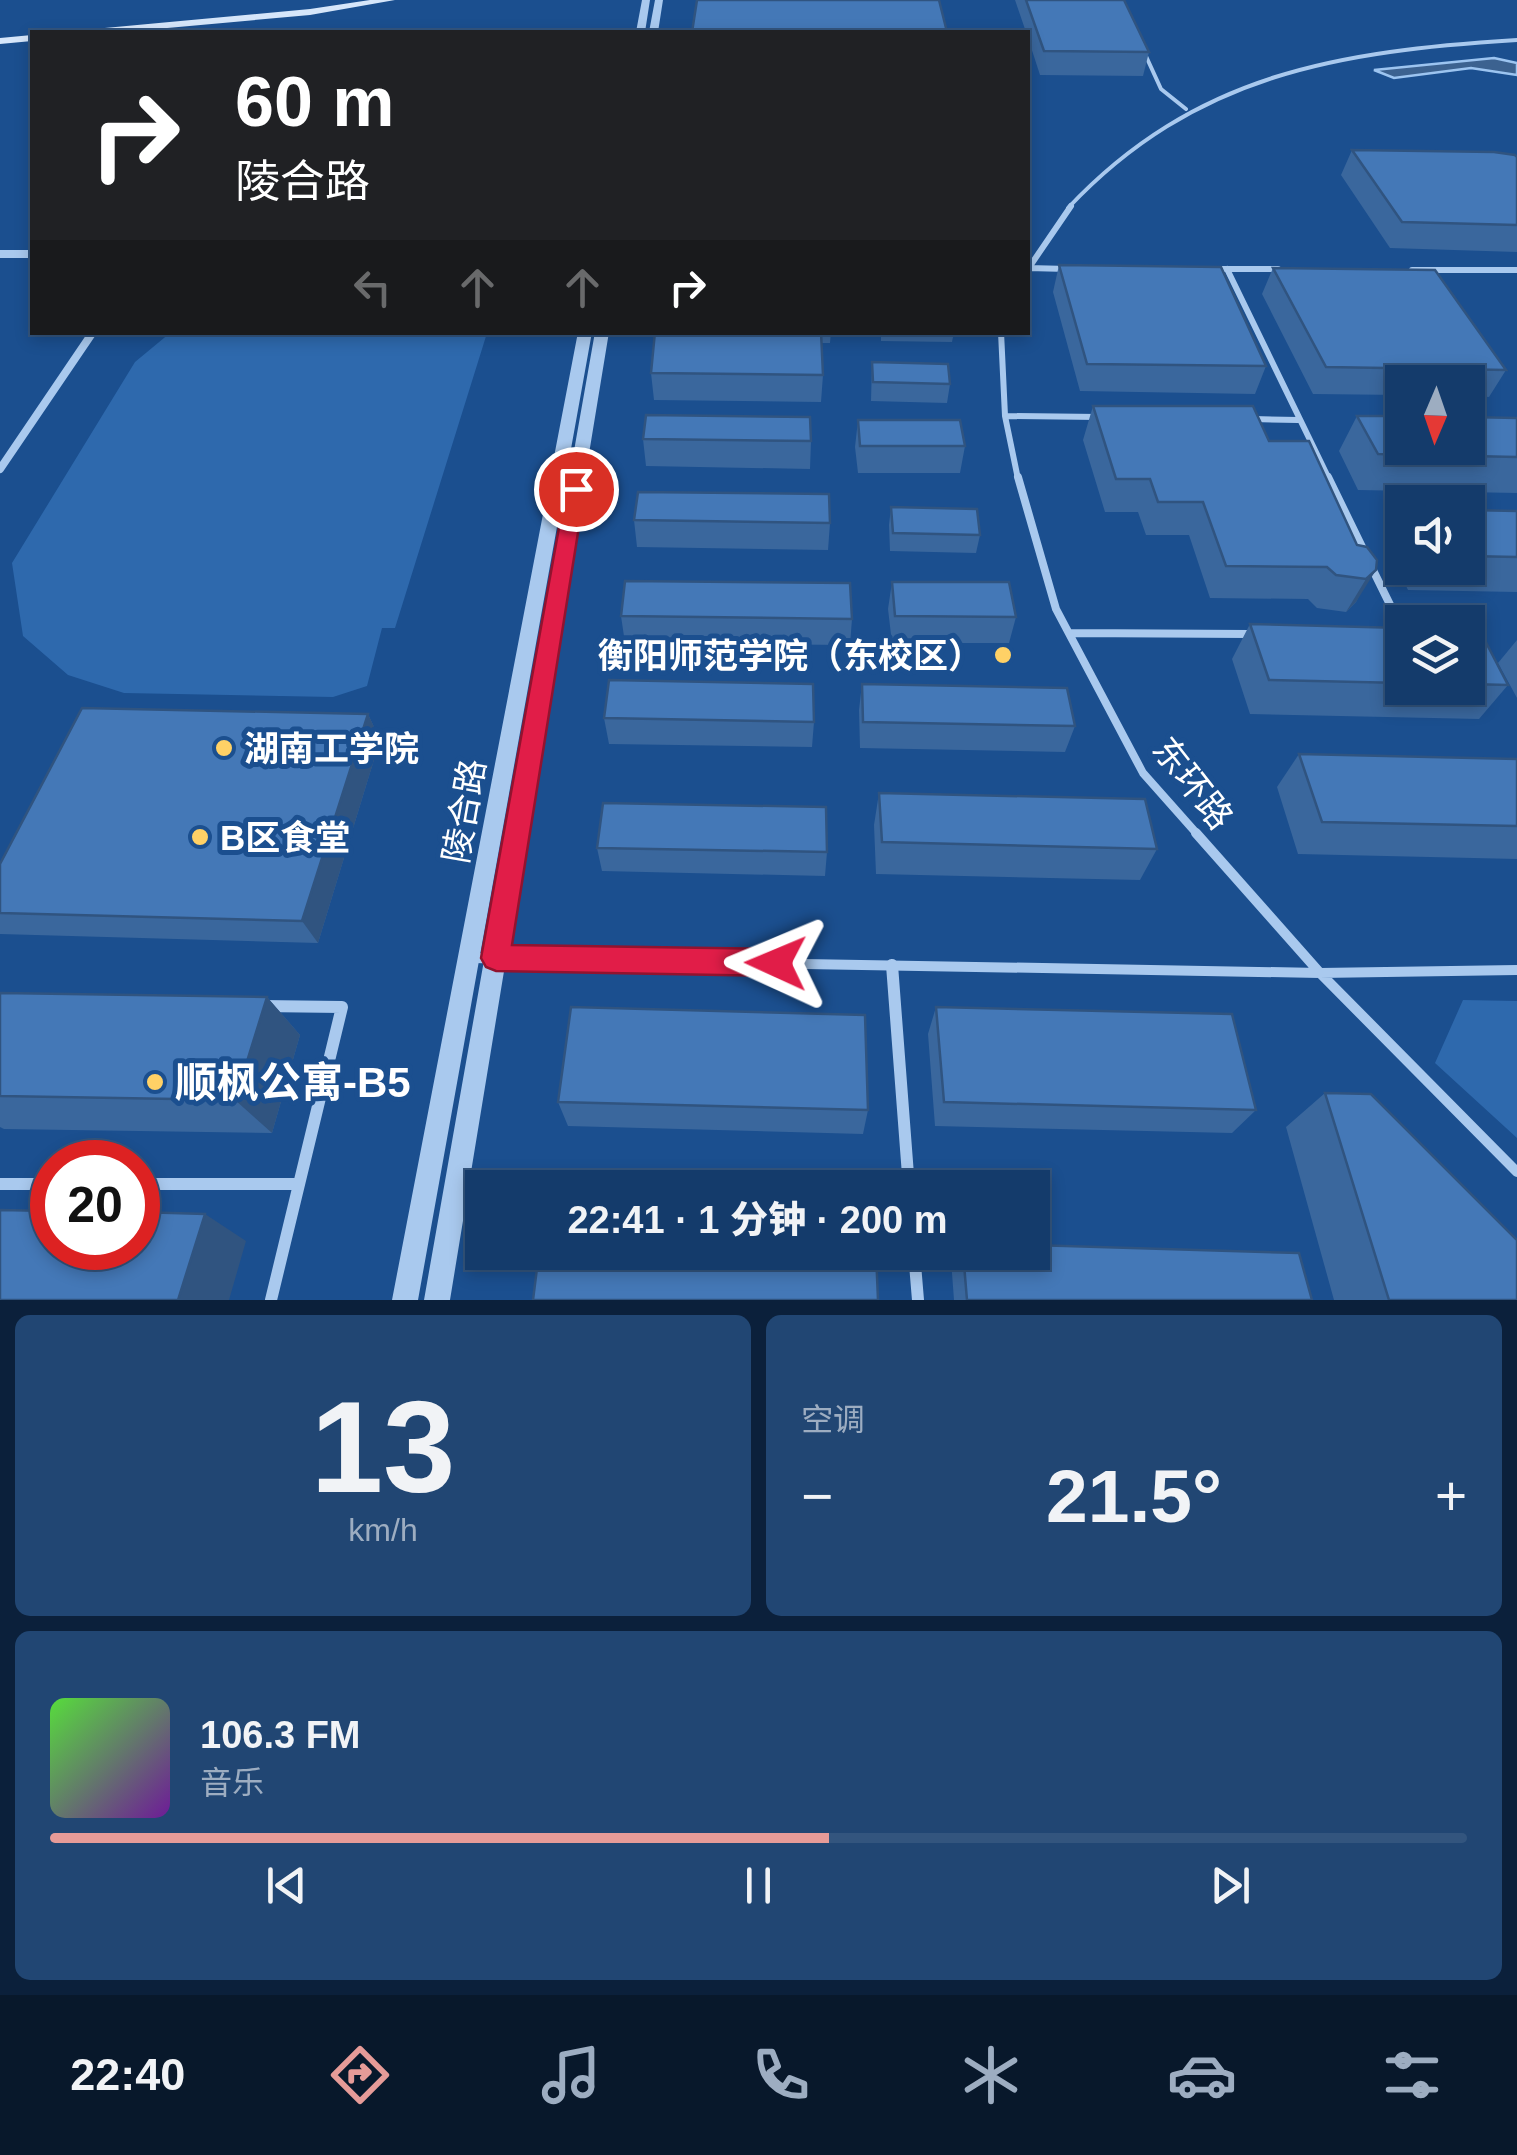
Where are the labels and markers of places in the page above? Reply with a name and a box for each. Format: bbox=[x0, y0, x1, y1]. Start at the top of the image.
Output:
pin bbox=[534, 447, 619, 532]
place label: 衡阳师范学院（东校区） bbox=[598, 636, 983, 675]
marker: 衡阳师范学院（东校区） bbox=[992, 644, 1014, 666]
place label: 湖南工学院 bbox=[244, 729, 419, 768]
marker: 湖南工学院 bbox=[213, 737, 235, 759]
place label: B区食堂 bbox=[220, 818, 350, 857]
marker: B区食堂 bbox=[189, 826, 211, 848]
place label: 顺枫公寓-B5 bbox=[175, 1059, 411, 1106]
marker: 顺枫公寓-B5 bbox=[144, 1071, 166, 1093]

